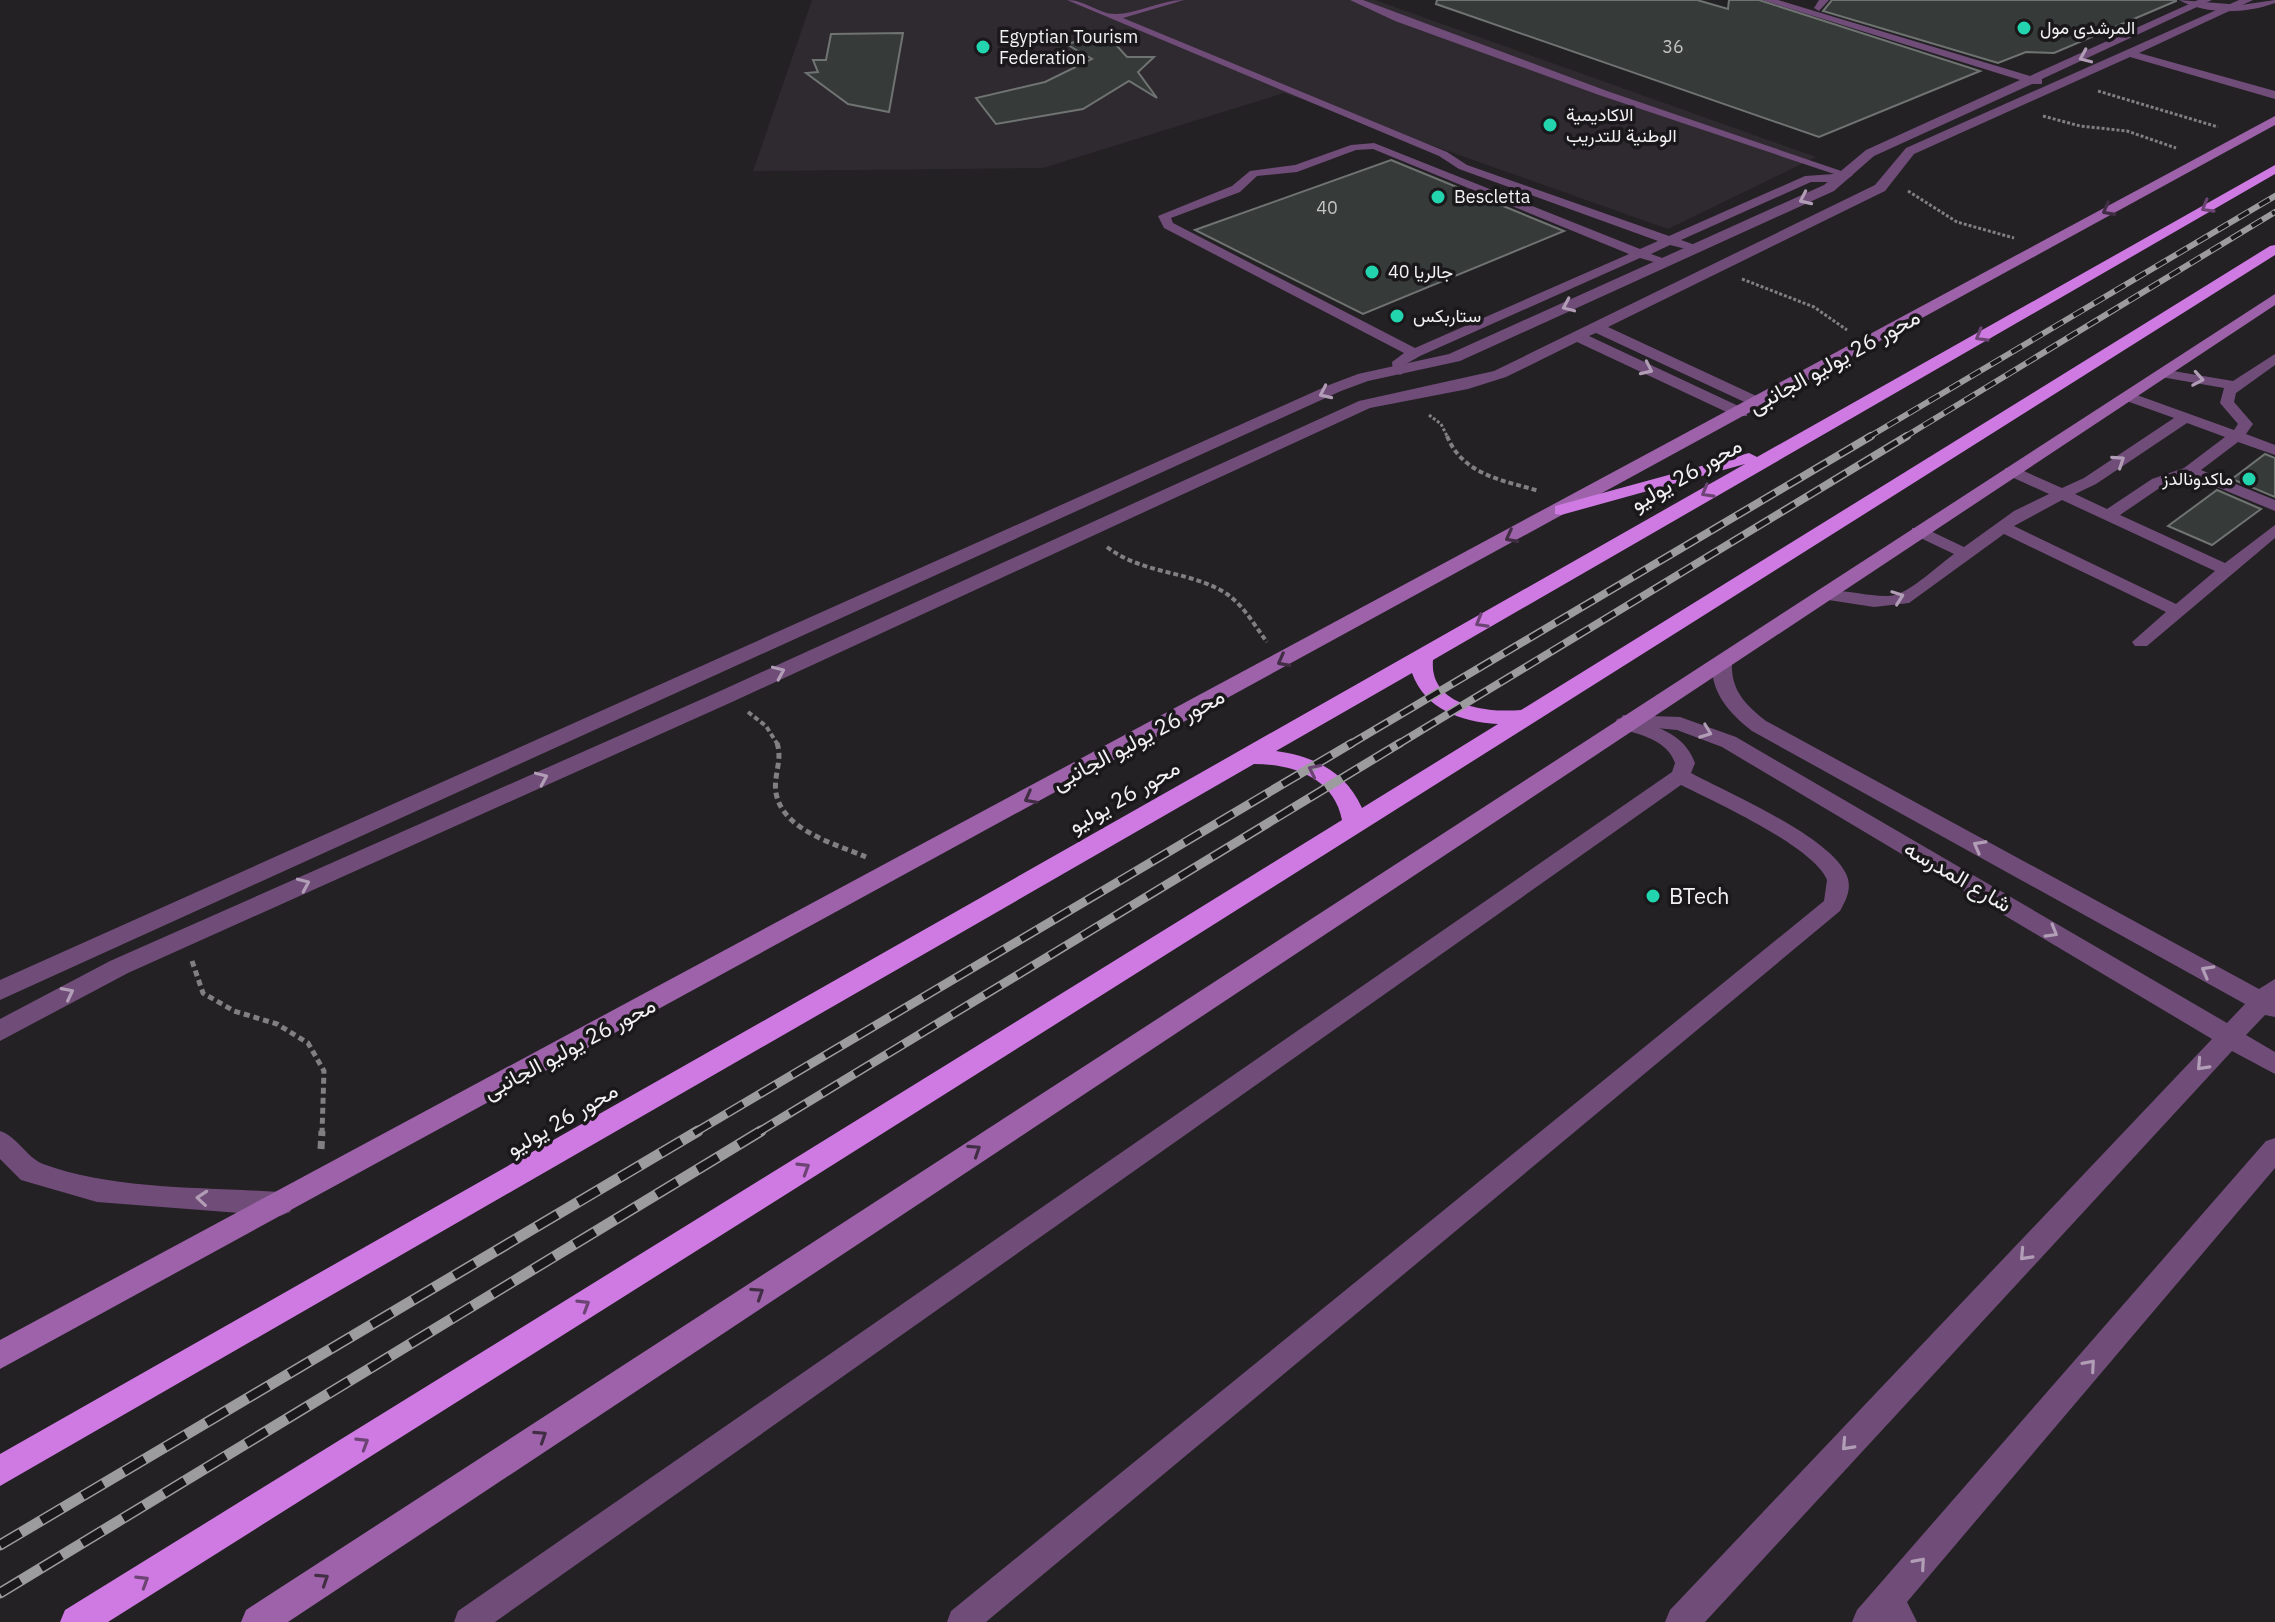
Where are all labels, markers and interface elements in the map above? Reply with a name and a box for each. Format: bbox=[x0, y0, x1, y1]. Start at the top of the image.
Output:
place label: المرشدى مول bbox=[2040, 16, 2135, 39]
marker: المرشدى مول bbox=[2015, 19, 2033, 37]
place label: Egyptian Tourism Federation bbox=[999, 25, 1138, 69]
house number: 36 bbox=[1662, 35, 1684, 58]
marker: Egyptian Tourism Federation bbox=[974, 38, 992, 56]
one-way arrow bbox=[2078, 47, 2093, 63]
place label: الاكاديمية الوطنية للتدريب bbox=[1566, 103, 1677, 147]
marker: الاكاديمية الوطنية للتدريب bbox=[1541, 116, 1559, 134]
place label: Bescletta bbox=[1454, 185, 1531, 208]
marker: Bescletta bbox=[1429, 188, 1447, 206]
one-way arrow bbox=[1799, 189, 1813, 205]
house number: 40 bbox=[1316, 196, 1338, 219]
one-way arrow bbox=[2201, 197, 2216, 213]
one-way arrow bbox=[2101, 201, 2116, 216]
place label: جالريا 40 bbox=[1388, 260, 1453, 283]
marker: جالريا 40 bbox=[1363, 263, 1381, 281]
one-way arrow bbox=[1562, 296, 1576, 312]
street label: محور 26 يوليو الجانبى bbox=[1743, 301, 1925, 420]
place label: ستاربكس bbox=[1413, 304, 1481, 327]
marker: ستاربكس bbox=[1388, 307, 1406, 325]
one-way arrow bbox=[1975, 326, 1990, 342]
one-way arrow bbox=[1639, 359, 1653, 375]
one-way arrow bbox=[2192, 370, 2205, 387]
one-way arrow bbox=[1318, 383, 1333, 399]
street label: محور 26 يوليو bbox=[1625, 430, 1747, 517]
one-way arrow bbox=[2110, 456, 2124, 471]
place label: ماكدونالدز bbox=[2161, 467, 2233, 490]
marker: ماكدونالدز bbox=[2240, 470, 2258, 488]
one-way arrow bbox=[1701, 482, 1715, 498]
one-way arrow bbox=[1506, 527, 1520, 543]
one-way arrow bbox=[1891, 590, 1905, 607]
one-way arrow bbox=[1475, 612, 1490, 628]
one-way arrow bbox=[1277, 651, 1292, 667]
one-way arrow bbox=[771, 666, 785, 682]
street label: محور 26 يوليو الجانبى bbox=[1047, 682, 1229, 796]
one-way arrow bbox=[1698, 722, 1712, 739]
street label: محور 26 يوليو bbox=[1064, 754, 1184, 838]
one-way arrow bbox=[1308, 764, 1323, 779]
one-way arrow bbox=[534, 772, 548, 788]
one-way arrow bbox=[1024, 788, 1038, 804]
street label: شارع المدرسه bbox=[1899, 833, 2017, 919]
one-way arrow bbox=[1973, 840, 1987, 856]
one-way arrow bbox=[296, 878, 310, 894]
place label: BTech bbox=[1669, 881, 1730, 910]
marker: BTech bbox=[1644, 887, 1662, 905]
one-way arrow bbox=[2043, 922, 2058, 938]
one-way arrow bbox=[2201, 965, 2215, 981]
one-way arrow bbox=[59, 987, 74, 1002]
street label: محور 26 يوليو الجانبى bbox=[477, 990, 660, 1105]
one-way arrow bbox=[2197, 1056, 2211, 1070]
street label: محور 26 يوليو bbox=[501, 1075, 623, 1162]
one-way arrow bbox=[966, 1145, 981, 1160]
one-way arrow bbox=[796, 1162, 810, 1177]
one-way arrow bbox=[195, 1189, 208, 1206]
one-way arrow bbox=[2019, 1246, 2034, 1260]
one-way arrow bbox=[749, 1288, 763, 1303]
one-way arrow bbox=[575, 1300, 590, 1315]
one-way arrow bbox=[2080, 1360, 2094, 1375]
one-way arrow bbox=[532, 1431, 546, 1446]
one-way arrow bbox=[1842, 1436, 1857, 1450]
one-way arrow bbox=[354, 1437, 369, 1453]
one-way arrow bbox=[1910, 1557, 1925, 1572]
one-way arrow bbox=[315, 1574, 329, 1589]
one-way arrow bbox=[134, 1575, 149, 1590]

